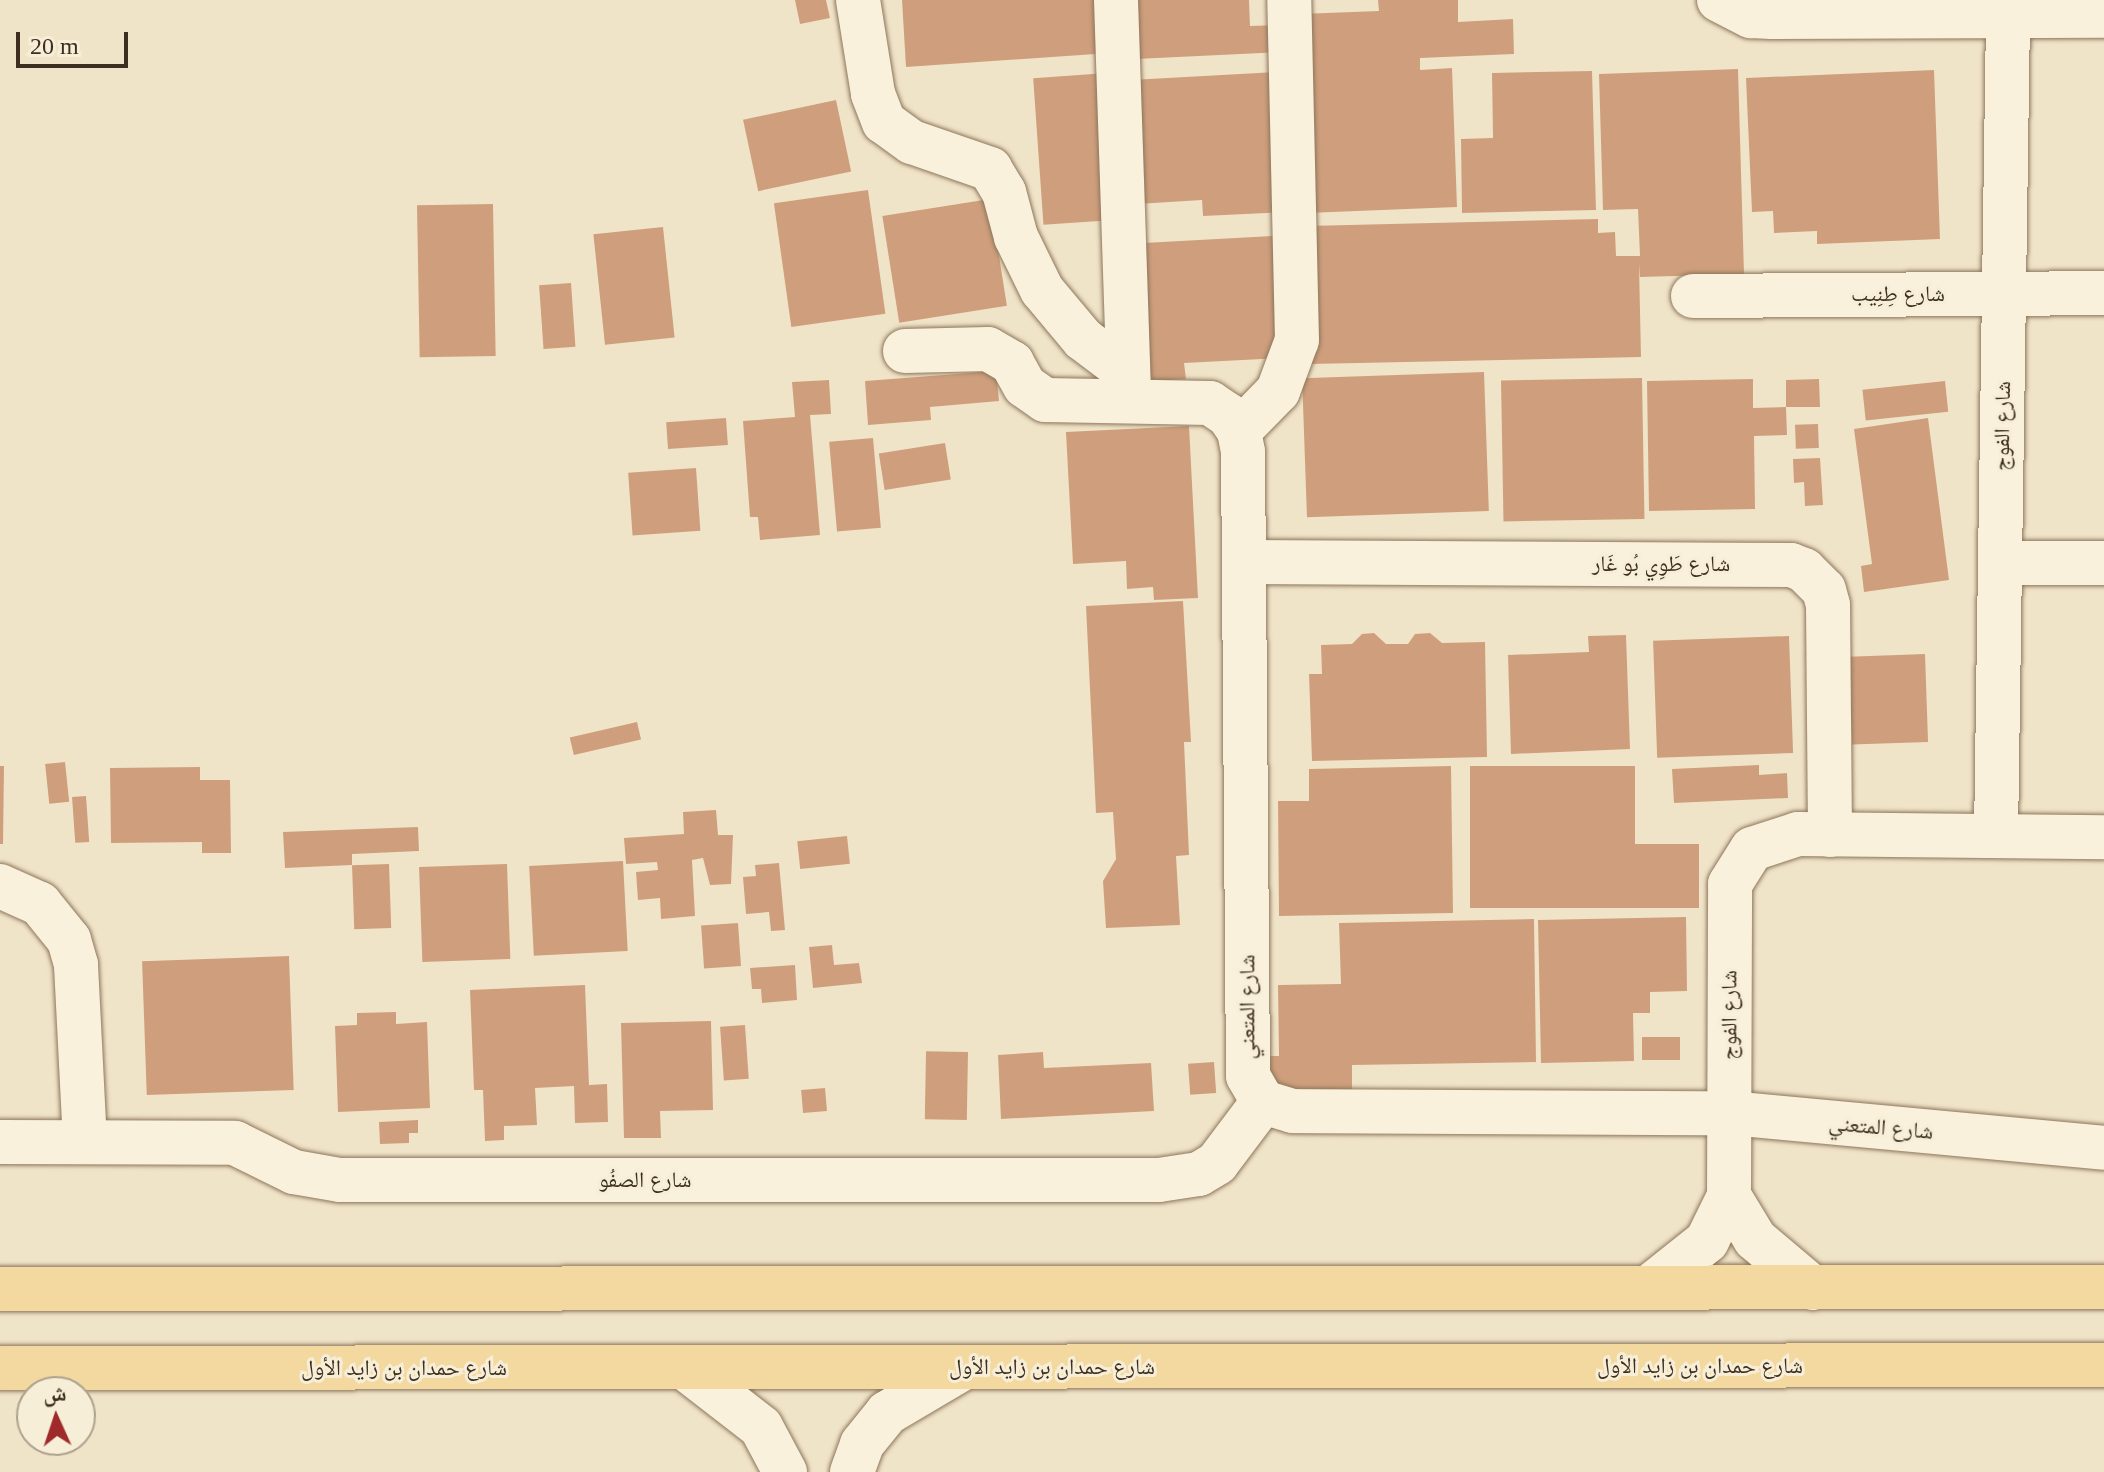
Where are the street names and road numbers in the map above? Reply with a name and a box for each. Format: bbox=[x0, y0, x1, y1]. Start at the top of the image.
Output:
street label: شارع طِنِيب bbox=[1851, 281, 1945, 307]
street label: شارع الفوج bbox=[1988, 381, 2016, 471]
street label: شارع طَوِي بُو غَار bbox=[1592, 551, 1730, 577]
street label: شارع المتعني bbox=[1234, 955, 1260, 1059]
street label: شارع الفوج bbox=[1716, 970, 1742, 1060]
street label: شارع المتعني bbox=[1828, 1109, 1934, 1145]
street label: شارع الصفُو bbox=[598, 1167, 692, 1193]
street label: شارع حمدان بن زايد الأول bbox=[1597, 1353, 1803, 1379]
street label: شارع حمدان بن زايد الأول bbox=[949, 1354, 1155, 1380]
street label: شارع حمدان بن زايد الأول bbox=[301, 1355, 507, 1381]

